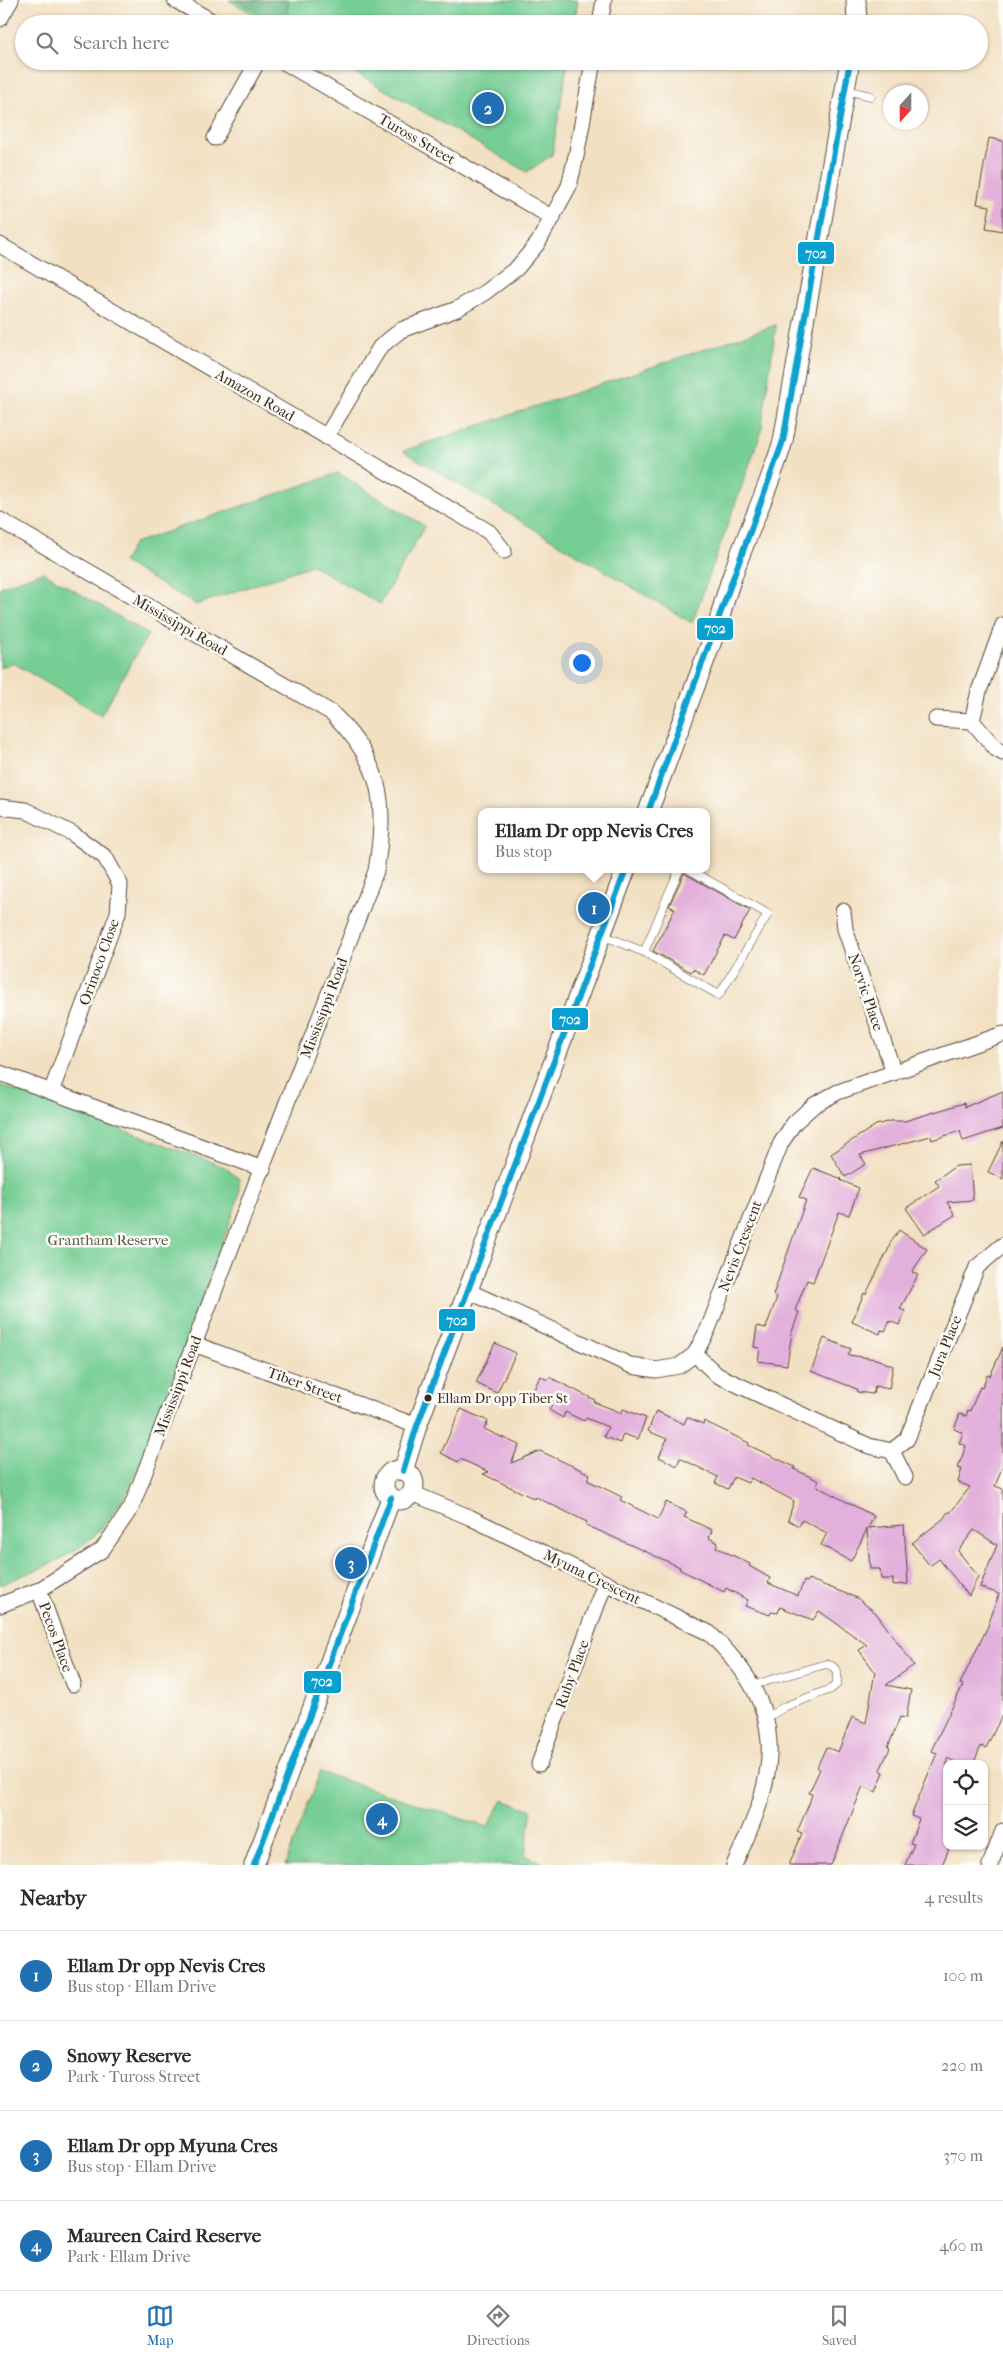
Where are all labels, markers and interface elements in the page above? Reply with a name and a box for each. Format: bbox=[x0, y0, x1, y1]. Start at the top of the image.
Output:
search box bbox=[15, 15, 988, 70]
icon: search bbox=[33, 29, 61, 57]
text: Search here bbox=[73, 32, 169, 54]
north arrow bbox=[883, 85, 928, 130]
pin: 2 bbox=[472, 89, 504, 127]
street label: Tuross Street bbox=[375, 110, 459, 169]
line badge: 702 bbox=[797, 241, 835, 265]
text: 702 bbox=[804, 245, 827, 262]
street label: Amazon Road bbox=[211, 365, 299, 425]
street label: Mississippi Road bbox=[129, 591, 231, 660]
line badge: 702 bbox=[696, 617, 734, 641]
text: 702 bbox=[703, 620, 726, 637]
your location bbox=[569, 650, 595, 676]
popup bbox=[478, 808, 710, 873]
text: Ellam Dr opp Nevis Cres bbox=[495, 820, 693, 842]
text: Bus stop bbox=[495, 842, 552, 861]
pin: 1 bbox=[578, 889, 610, 927]
street label: Orinoco Close bbox=[75, 916, 123, 1008]
street label: Norvic Place bbox=[844, 951, 888, 1034]
street label: Mississippi Road bbox=[297, 954, 352, 1061]
line badge: 702 bbox=[551, 1007, 589, 1031]
text: 702 bbox=[558, 1011, 581, 1028]
street label: Nevis Crescent bbox=[714, 1197, 766, 1294]
park label: Grantham Reserve bbox=[47, 1231, 169, 1249]
line badge: 702 bbox=[438, 1308, 476, 1332]
text: 702 bbox=[445, 1312, 468, 1329]
street label: Jura Place bbox=[924, 1312, 966, 1380]
street label: Mississippi Road bbox=[151, 1332, 206, 1439]
street label: Tiber Street bbox=[265, 1363, 346, 1407]
place label: Ellam Dr opp Tiber St bbox=[437, 1390, 568, 1407]
marker: Ellam Dr opp Tiber St bbox=[423, 1393, 433, 1403]
pin: 3 bbox=[335, 1544, 367, 1582]
street label: Myuna Crescent bbox=[540, 1546, 644, 1609]
street label: Pecos Place bbox=[35, 1599, 77, 1675]
street label: Ruby Place bbox=[551, 1637, 593, 1711]
line badge: 702 bbox=[303, 1670, 342, 1694]
text: 702 bbox=[310, 1673, 333, 1690]
map controls bbox=[943, 1760, 988, 1850]
button: locate bbox=[943, 1760, 988, 1805]
pin: 4 bbox=[366, 1800, 398, 1838]
button: layers bbox=[943, 1805, 988, 1850]
text: Nearby bbox=[20, 1886, 86, 1910]
text: 4 results bbox=[925, 1888, 983, 1907]
text: Ellam Dr opp Nevis Cres bbox=[67, 1955, 265, 1977]
text: 1 bbox=[33, 1966, 39, 1985]
text: 100 m bbox=[943, 1966, 983, 1985]
text: Bus stop · Ellam Drive bbox=[67, 1977, 216, 1996]
text: Snowy Reserve bbox=[67, 2045, 191, 2067]
text: 2 bbox=[32, 2056, 40, 2075]
text: 220 m bbox=[941, 2056, 983, 2075]
text: Park · Tuross Street bbox=[67, 2067, 201, 2086]
text: Ellam Dr opp Myuna Cres bbox=[67, 2135, 278, 2157]
text: 3 bbox=[33, 2146, 39, 2165]
text: 370 m bbox=[943, 2146, 983, 2165]
text: Bus stop · Ellam Drive bbox=[67, 2157, 216, 2176]
text: Maureen Caird Reserve bbox=[67, 2225, 261, 2247]
text: 4 bbox=[31, 2236, 41, 2255]
text: 460 m bbox=[939, 2236, 983, 2255]
text: Park · Ellam Drive bbox=[67, 2247, 191, 2266]
tab: Map bbox=[146, 2302, 174, 2349]
tab: Directions bbox=[467, 2302, 530, 2349]
tab: Saved bbox=[822, 2302, 857, 2349]

